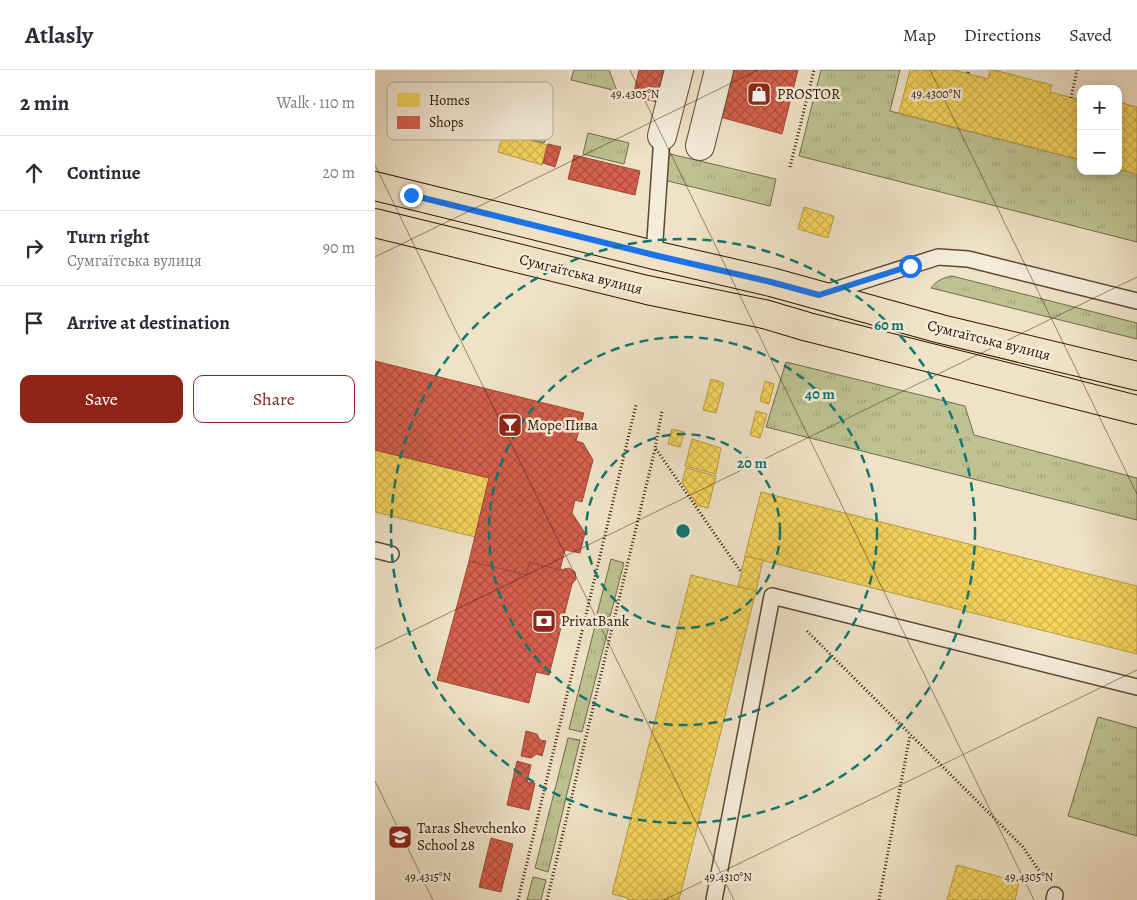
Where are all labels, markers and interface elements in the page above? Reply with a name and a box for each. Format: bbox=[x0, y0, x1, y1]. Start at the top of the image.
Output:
text: Atlasly bbox=[25, 19, 93, 51]
text: Map bbox=[903, 23, 936, 47]
text: Directions bbox=[964, 23, 1041, 47]
text: Saved bbox=[1069, 23, 1112, 47]
shop icon: PROSTOR bbox=[746, 81, 772, 107]
legend bbox=[387, 82, 553, 140]
place label: PROSTOR bbox=[777, 84, 841, 104]
map controls bbox=[1077, 85, 1122, 175]
button: + bbox=[1077, 85, 1122, 130]
text: 49.4305°N bbox=[611, 86, 660, 102]
text: 49.4300°N bbox=[911, 86, 961, 102]
text: 2 min bbox=[20, 89, 69, 117]
text: Homes bbox=[429, 91, 470, 110]
text: Walk · 110 m bbox=[277, 92, 355, 114]
text: Shops bbox=[429, 113, 464, 132]
button: − bbox=[1077, 130, 1122, 175]
icon: ahead bbox=[20, 159, 48, 187]
text: Continue bbox=[67, 160, 141, 186]
text: 20 m bbox=[322, 162, 355, 184]
route end bbox=[400, 184, 423, 207]
text: Turn right bbox=[67, 224, 149, 250]
icon: right bbox=[20, 234, 48, 262]
text: 90 m bbox=[323, 237, 355, 259]
street label: Сумгаїтська вулиця bbox=[517, 249, 645, 299]
text: Сумгаїтська вулиця bbox=[67, 250, 202, 272]
route start bbox=[899, 255, 922, 278]
icon: arrive bbox=[20, 309, 48, 337]
text: Arrive at destination bbox=[67, 310, 230, 336]
text: 60 m bbox=[874, 315, 904, 335]
street label: Сумгаїтська вулиця bbox=[925, 315, 1053, 365]
button: Save bbox=[20, 375, 183, 423]
button: Share bbox=[193, 375, 355, 423]
text: 40 m bbox=[805, 384, 835, 404]
bar icon: Море Пива bbox=[497, 412, 523, 438]
place label: Море Пива bbox=[527, 415, 598, 435]
text: 20 m bbox=[737, 453, 767, 473]
centre of rings bbox=[674, 522, 692, 540]
bank icon: PrivatBank bbox=[531, 608, 557, 634]
place label: PrivatBank bbox=[561, 611, 630, 631]
place label: Taras Shevchenko School 28 bbox=[417, 818, 526, 855]
school or university icon: Taras Shevchenko School 28 bbox=[387, 824, 413, 850]
text: 49.4315°N bbox=[405, 869, 452, 885]
text: 49.4310°N bbox=[704, 869, 752, 885]
text: 49.4305°N bbox=[1005, 869, 1054, 885]

